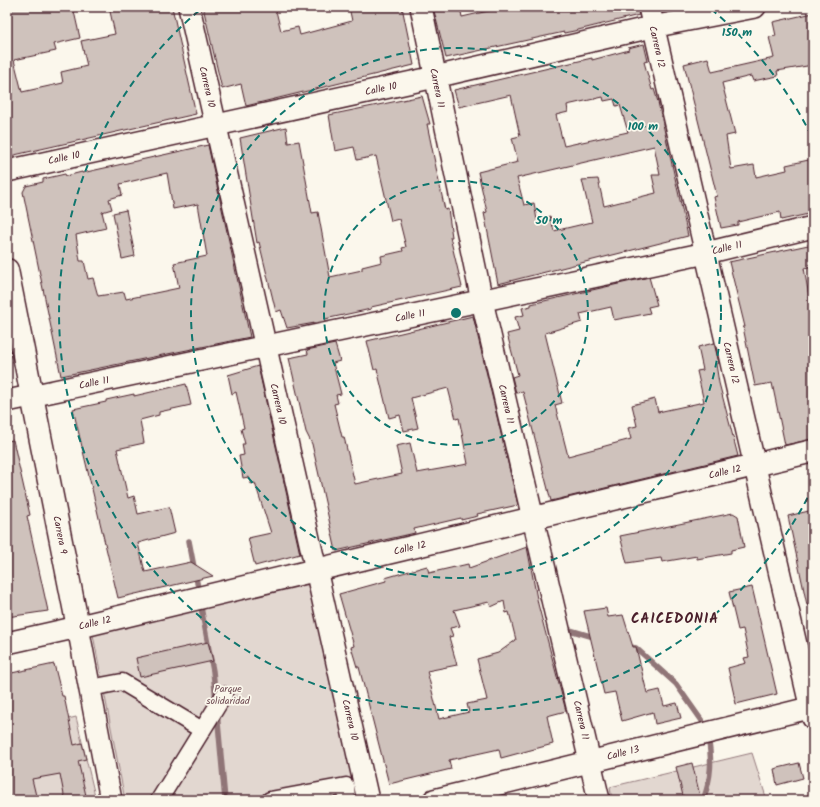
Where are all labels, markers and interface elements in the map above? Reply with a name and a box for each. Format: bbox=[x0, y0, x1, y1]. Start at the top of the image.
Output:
text: 150 m bbox=[722, 23, 752, 42]
street label: Carrera 12 bbox=[644, 24, 670, 70]
street label: Carrera 10 bbox=[194, 65, 220, 109]
street label: Carrera 11 bbox=[425, 67, 449, 109]
street label: Calle 10 bbox=[364, 78, 398, 100]
text: 100 m bbox=[628, 117, 658, 136]
street label: Calle 10 bbox=[47, 147, 81, 169]
text: 50 m bbox=[535, 211, 563, 230]
street label: Calle 11 bbox=[710, 237, 744, 259]
street label: Calle 11 bbox=[393, 305, 427, 327]
centre of rings bbox=[449, 306, 463, 320]
street label: Carrera 12 bbox=[718, 340, 744, 386]
street label: Calle 11 bbox=[77, 372, 111, 394]
street label: Carrera 10 bbox=[265, 382, 291, 426]
street label: Carrera 11 bbox=[494, 383, 518, 425]
street label: Calle 12 bbox=[707, 460, 743, 484]
street label: Carrera 9 bbox=[48, 514, 72, 556]
street label: Calle 12 bbox=[392, 536, 428, 560]
district label: CAICEDONIA bbox=[631, 608, 719, 630]
street label: Calle 12 bbox=[77, 611, 113, 635]
park label: Parque solidaridad bbox=[206, 681, 251, 709]
street label: Carrera 10 bbox=[337, 698, 363, 742]
street label: Carrera 11 bbox=[569, 699, 593, 741]
street label: Calle 13 bbox=[605, 741, 641, 765]

